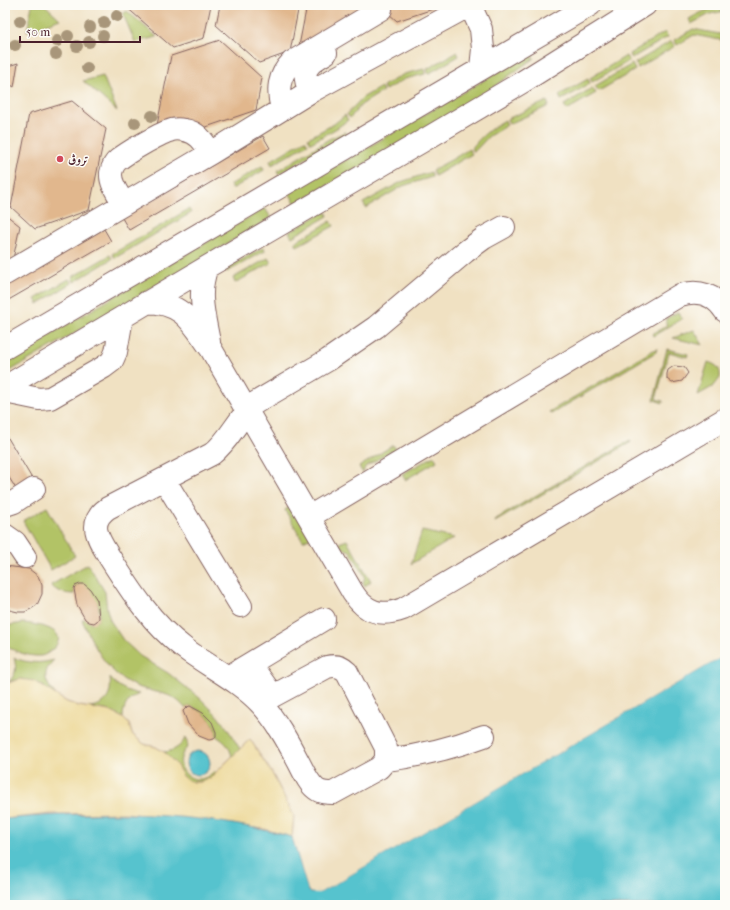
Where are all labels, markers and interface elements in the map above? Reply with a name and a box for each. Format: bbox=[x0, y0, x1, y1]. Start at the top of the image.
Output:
scale bar bbox=[20, 18, 140, 44]
text: 50 m bbox=[26, 25, 50, 39]
place label: تروڨ bbox=[68, 152, 89, 166]
marker: تروڨ bbox=[55, 154, 65, 164]

